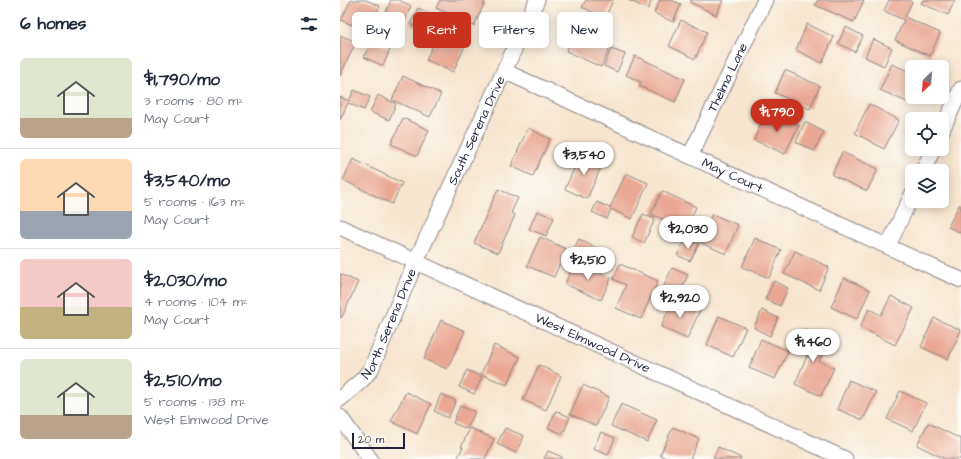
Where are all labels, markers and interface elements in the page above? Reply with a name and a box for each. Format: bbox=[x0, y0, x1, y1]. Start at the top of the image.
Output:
text: 6 homes bbox=[20, 12, 86, 36]
chip: Buy bbox=[352, 12, 405, 48]
chip: Rent bbox=[413, 12, 471, 48]
chip: Filters bbox=[479, 12, 549, 48]
chip: New bbox=[557, 12, 613, 48]
icon: filters bbox=[298, 13, 320, 35]
street label: Thelma Lane bbox=[703, 40, 752, 115]
north arrow bbox=[905, 60, 949, 104]
map controls bbox=[905, 60, 949, 208]
text: $1,790/mo bbox=[144, 68, 220, 92]
street label: South Serena Drive bbox=[443, 73, 510, 188]
icon: home bbox=[52, 74, 100, 122]
text: 3 rooms · 80 m² bbox=[144, 92, 243, 110]
pin: $1,790 bbox=[744, 99, 810, 133]
text: $1,790 bbox=[760, 103, 794, 121]
text: May Court bbox=[144, 110, 209, 128]
button: locate bbox=[905, 112, 949, 156]
pin: $3,540 bbox=[551, 142, 617, 176]
text: $3,540 bbox=[563, 146, 605, 164]
street label: May Court bbox=[699, 154, 766, 197]
button: layers bbox=[905, 164, 949, 208]
text: $3,540/mo bbox=[144, 169, 230, 193]
icon: home bbox=[52, 175, 100, 223]
text: 5 rooms · 163 m² bbox=[144, 193, 246, 211]
text: May Court bbox=[144, 211, 209, 229]
pin: $2,030 bbox=[655, 216, 721, 250]
text: $2,030 bbox=[668, 220, 708, 238]
pin: $2,510 bbox=[555, 247, 621, 281]
text: $2,510 bbox=[570, 251, 606, 269]
street label: North Serena Drive bbox=[357, 266, 421, 383]
text: $2,030/mo bbox=[144, 269, 227, 293]
icon: home bbox=[52, 275, 100, 323]
pin: $2,920 bbox=[647, 285, 713, 319]
text: $2,920 bbox=[660, 289, 700, 307]
text: 4 rooms · 104 m² bbox=[144, 293, 248, 311]
street label: West Elmwood Drive bbox=[532, 309, 653, 377]
text: May Court bbox=[144, 311, 209, 329]
pin: $1,460 bbox=[780, 329, 846, 363]
text: $1,460 bbox=[795, 333, 831, 351]
text: $2,510/mo bbox=[144, 369, 222, 393]
icon: home bbox=[52, 375, 100, 423]
text: 5 rooms · 138 m² bbox=[144, 393, 246, 411]
text: West Elmwood Drive bbox=[144, 411, 268, 429]
scale bar bbox=[352, 431, 405, 450]
text: 20 m bbox=[358, 432, 384, 447]

